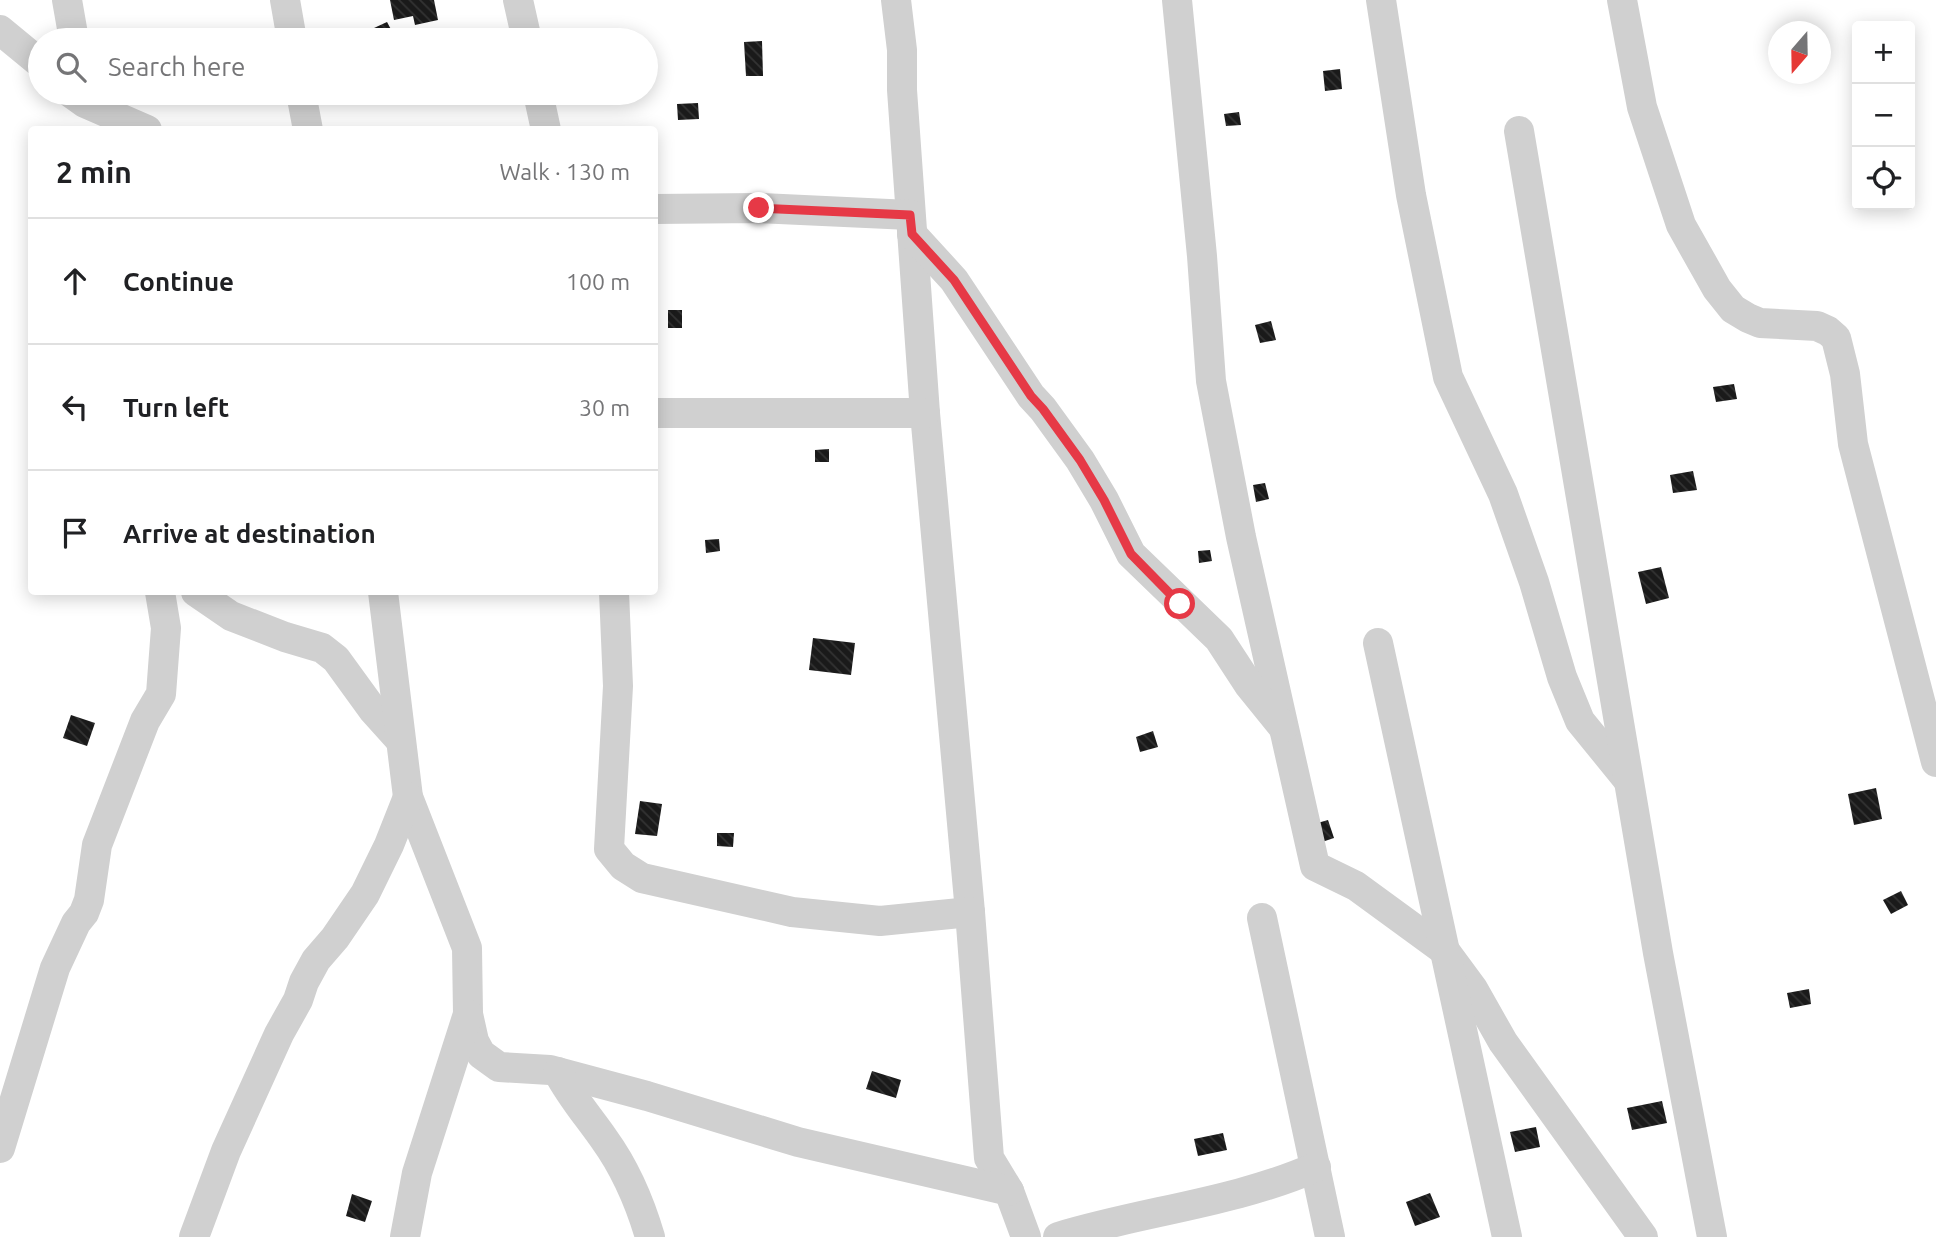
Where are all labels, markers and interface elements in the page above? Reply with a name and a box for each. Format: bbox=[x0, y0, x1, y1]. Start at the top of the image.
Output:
north arrow bbox=[1768, 21, 1831, 84]
map controls bbox=[1852, 21, 1915, 210]
button: + bbox=[1852, 21, 1915, 84]
search box bbox=[28, 28, 658, 105]
icon: search bbox=[52, 48, 90, 86]
text: Search here bbox=[108, 52, 245, 81]
button: − bbox=[1852, 84, 1915, 147]
button: locate bbox=[1852, 147, 1915, 210]
text: 2 min bbox=[56, 155, 132, 189]
text: Walk · 130 m bbox=[499, 159, 630, 184]
route end bbox=[743, 192, 774, 223]
icon: ahead bbox=[56, 262, 94, 300]
text: Continue bbox=[123, 267, 234, 296]
text: 100 m bbox=[566, 269, 630, 294]
icon: left bbox=[56, 388, 94, 426]
text: Turn left bbox=[123, 393, 229, 422]
text: 30 m bbox=[579, 395, 630, 420]
icon: arrive bbox=[56, 514, 94, 552]
text: Arrive at destination bbox=[123, 519, 376, 548]
route start bbox=[1164, 588, 1195, 619]

